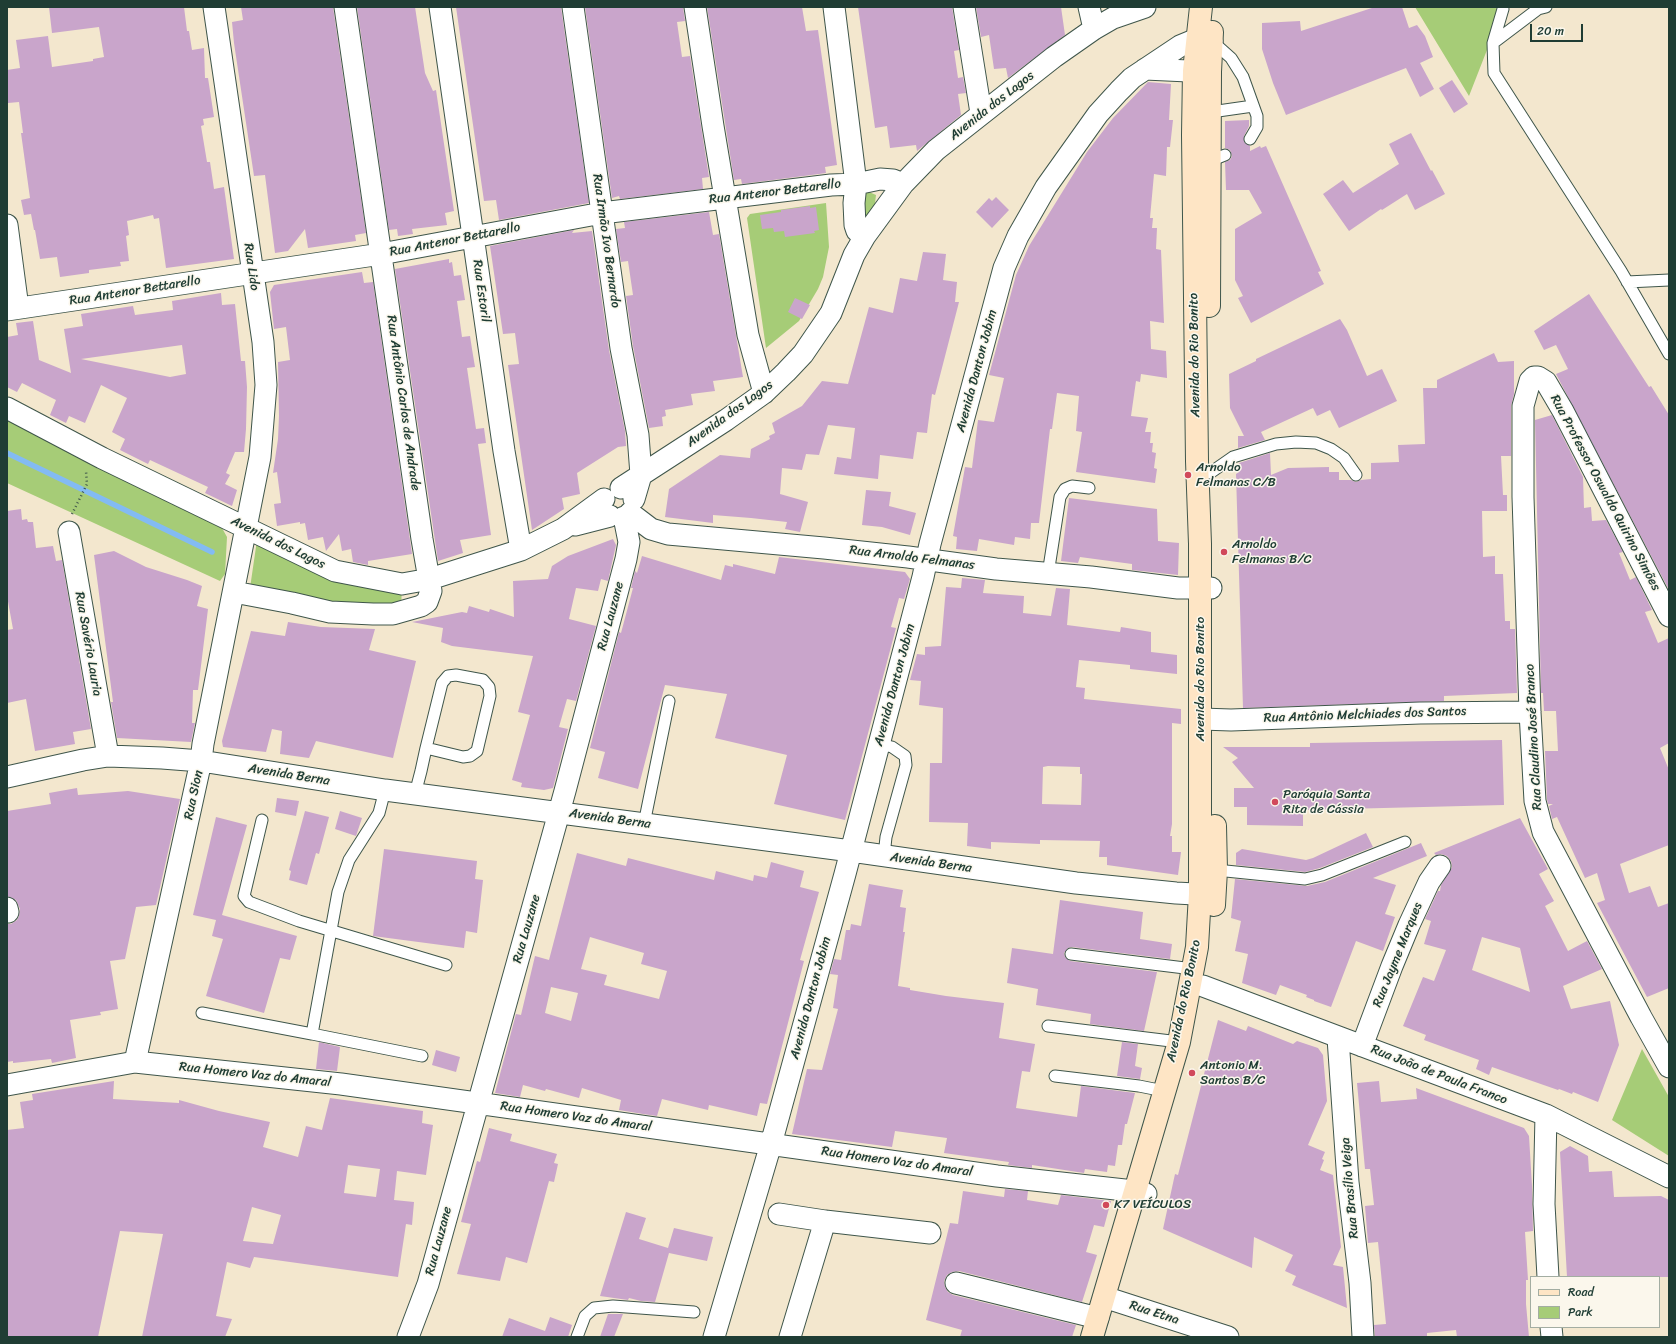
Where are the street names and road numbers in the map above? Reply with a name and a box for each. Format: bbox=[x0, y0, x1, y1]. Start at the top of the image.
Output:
street label: Avenida dos Lagos bbox=[947, 68, 1037, 144]
street label: Rua Irmão Ivo Bernardo bbox=[589, 173, 623, 309]
street label: Rua Antenor Bettarello bbox=[708, 176, 842, 208]
street label: Rua Antenor Bettarello bbox=[388, 220, 522, 260]
street label: Rua Lido bbox=[240, 242, 262, 292]
street label: Rua Estoril bbox=[469, 259, 493, 323]
street label: Rua Antenor Bettarello bbox=[68, 273, 202, 309]
street label: Avenida do Rio Bonito bbox=[1186, 293, 1204, 417]
street label: Avenida Danton Jobim bbox=[953, 308, 1001, 434]
street label: Rua Antônio Carlos de Andrade bbox=[383, 314, 423, 492]
street label: Avenida dos Lagos bbox=[684, 377, 776, 451]
street label: Rua Professor Oswaldo Quirino Simões bbox=[1547, 392, 1663, 594]
street label: Avenida dos Lagos bbox=[228, 513, 328, 573]
street label: Rua Arnoldo Felmanas bbox=[848, 543, 976, 573]
street label: Rua Lauzane bbox=[594, 580, 628, 652]
street label: Rua Savério Lauria bbox=[71, 591, 105, 697]
street label: Avenida do Rio Bonito bbox=[1193, 617, 1209, 741]
street label: Avenida Danton Jobim bbox=[871, 622, 919, 748]
street label: Rua Claudino José Branco bbox=[1522, 663, 1546, 811]
street label: Rua Antônio Melchiades dos Santos bbox=[1263, 704, 1467, 726]
street label: Avenida Berna bbox=[247, 761, 331, 789]
street label: Rua Sion bbox=[181, 769, 207, 821]
street label: Avenida Berna bbox=[568, 806, 652, 832]
street label: Avenida Berna bbox=[889, 850, 973, 876]
street label: Rua Lauzane bbox=[510, 893, 544, 965]
street label: Rua Jayme Marques bbox=[1370, 900, 1426, 1010]
street label: Avenida Danton Jobim bbox=[787, 935, 835, 1061]
street label: Avenida do Rio Bonito bbox=[1163, 939, 1205, 1063]
street label: Rua João de Paula Franco bbox=[1369, 1042, 1509, 1108]
street label: Rua Homero Vaz do Amaral bbox=[178, 1059, 332, 1091]
street label: Rua Homero Vaz do Amaral bbox=[499, 1099, 653, 1135]
street label: Rua Brasílio Veiga bbox=[1338, 1137, 1362, 1239]
street label: Rua Homero Vaz do Amaral bbox=[820, 1144, 974, 1180]
street label: Rua Lauzane bbox=[422, 1205, 456, 1277]
street label: Rua Etna bbox=[1127, 1298, 1181, 1328]

